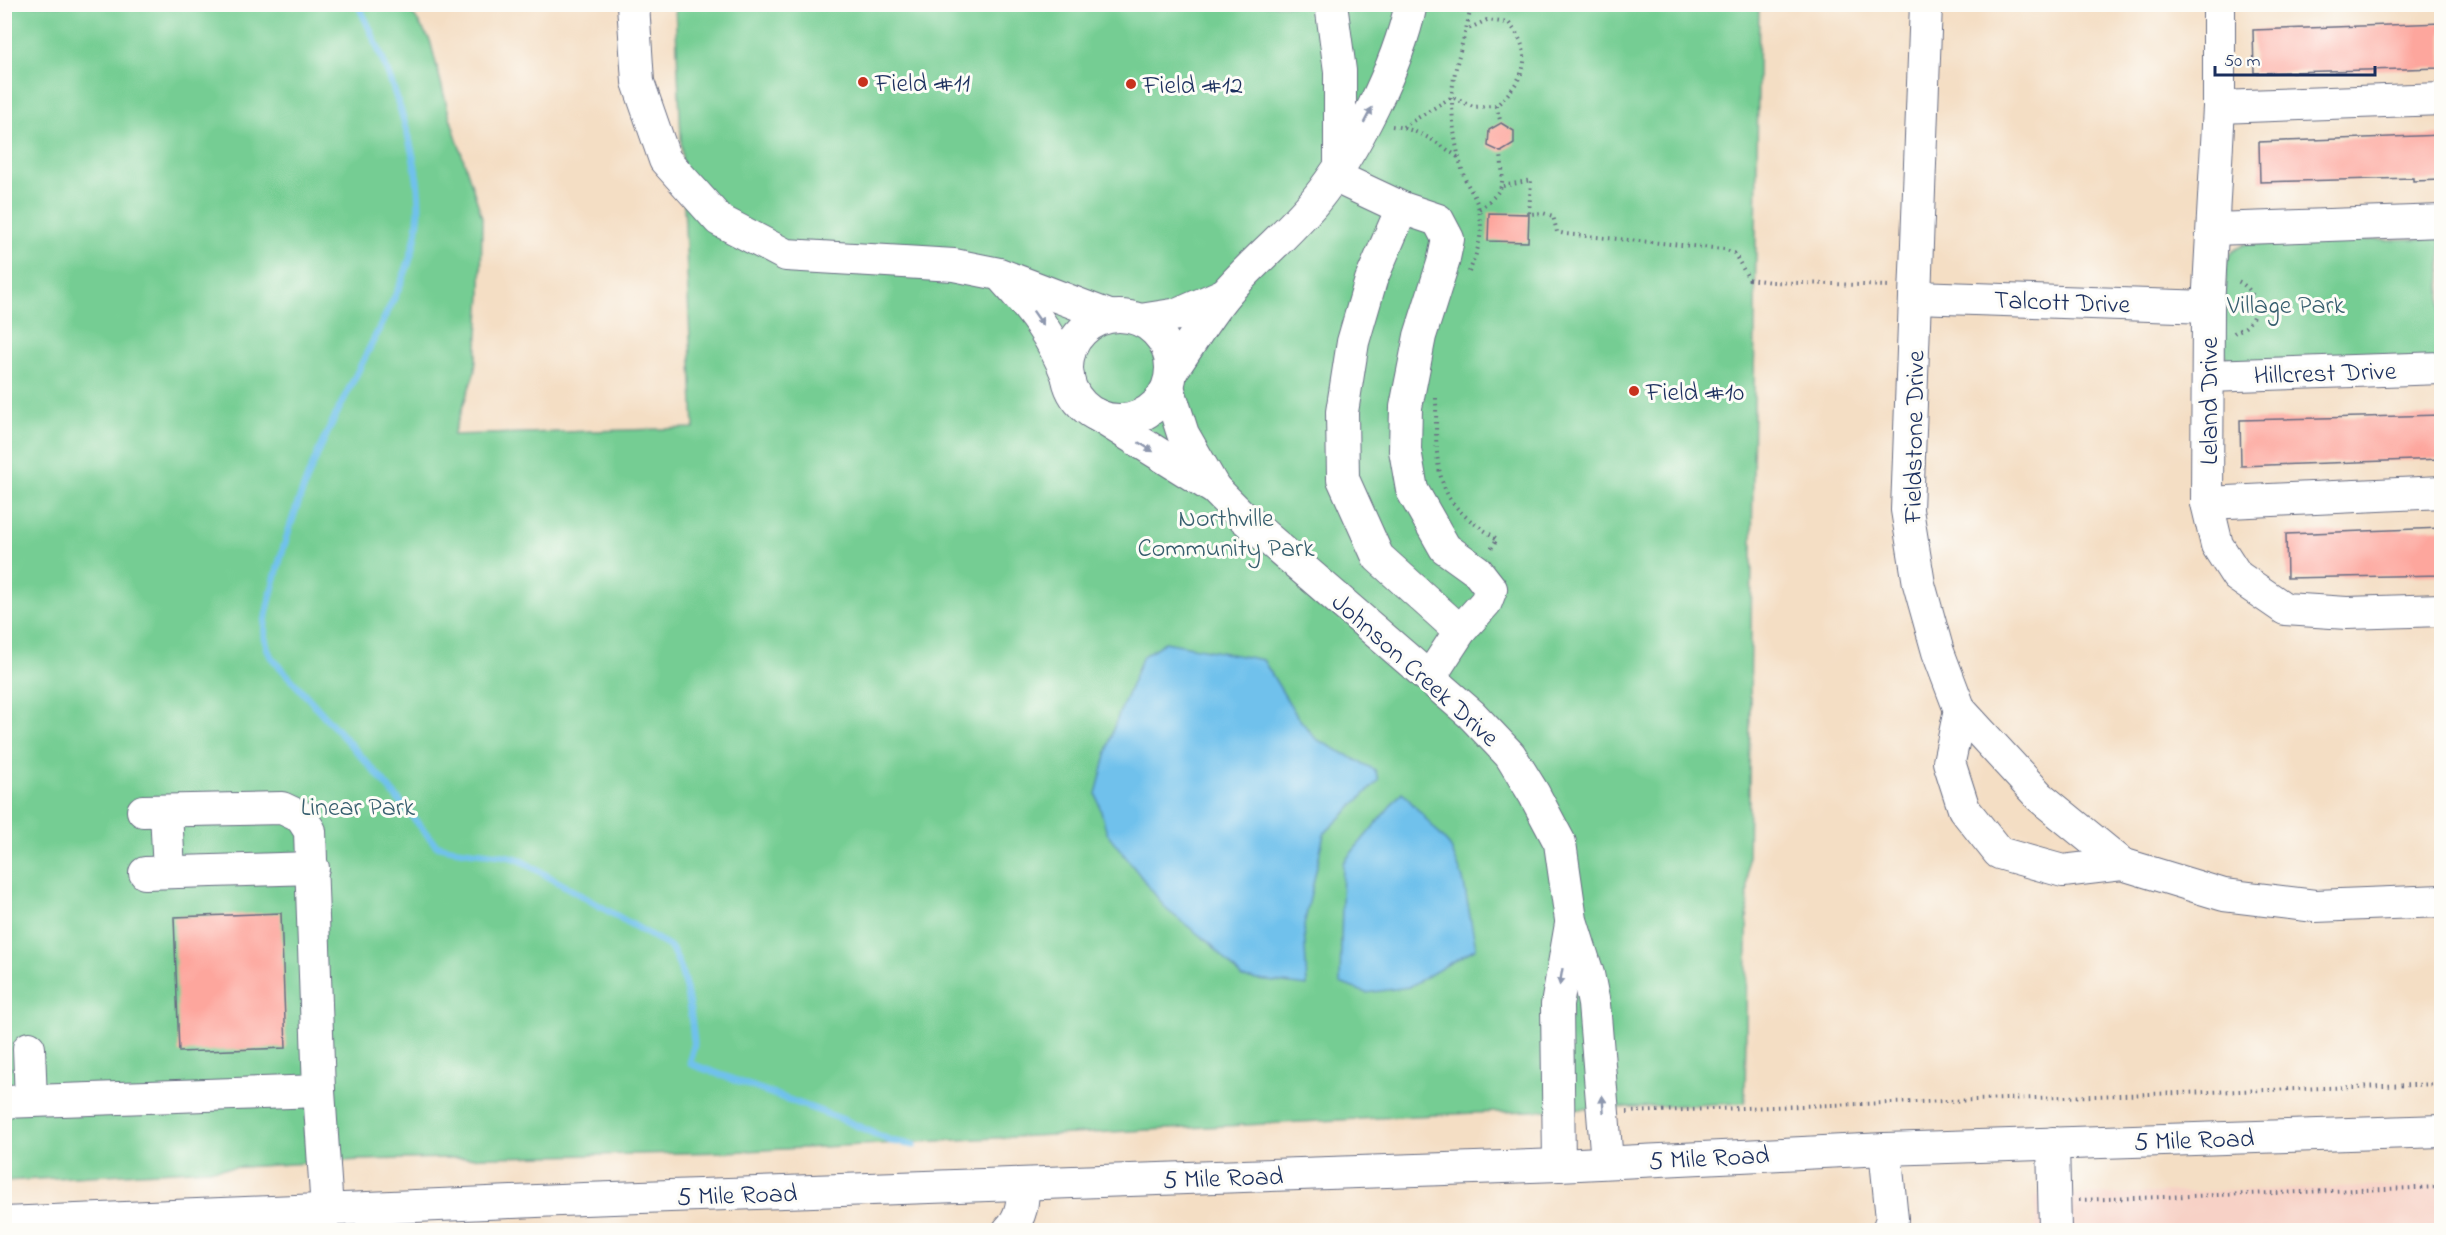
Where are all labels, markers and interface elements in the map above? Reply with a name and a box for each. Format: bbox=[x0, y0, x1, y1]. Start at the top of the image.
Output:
scale bar bbox=[2215, 39, 2376, 77]
text: 50 m bbox=[2224, 49, 2261, 75]
place label: Field #11 bbox=[874, 66, 970, 104]
place label: Field #12 bbox=[1142, 68, 1243, 106]
marker: Field #11 bbox=[856, 75, 870, 89]
marker: Field #12 bbox=[1124, 77, 1138, 91]
one-way arrow bbox=[1363, 106, 1373, 123]
street label: Talcott Drive bbox=[1993, 283, 2131, 325]
park label: Village Park bbox=[2226, 288, 2346, 326]
one-way arrow bbox=[1032, 310, 1043, 327]
street label: Leland Drive bbox=[2192, 337, 2230, 465]
street label: Fieldstone Drive bbox=[1895, 350, 1937, 525]
street label: Hillcrest Drive bbox=[2253, 354, 2397, 396]
place label: Field #10 bbox=[1645, 375, 1744, 413]
marker: Field #10 bbox=[1627, 384, 1641, 398]
one-way arrow bbox=[1138, 441, 1154, 452]
park label: Northville Community Park bbox=[1137, 501, 1315, 569]
street label: Johnson Creek Drive bbox=[1322, 585, 1507, 757]
park label: Linear Park bbox=[301, 790, 416, 828]
one-way arrow bbox=[1556, 968, 1565, 987]
one-way arrow bbox=[1598, 1095, 1608, 1114]
street label: 5 Mile Road bbox=[2133, 1121, 2256, 1163]
street label: 5 Mile Road bbox=[1648, 1138, 1771, 1182]
street label: 5 Mile Road bbox=[1162, 1159, 1285, 1201]
street label: 5 Mile Road bbox=[676, 1176, 799, 1218]

